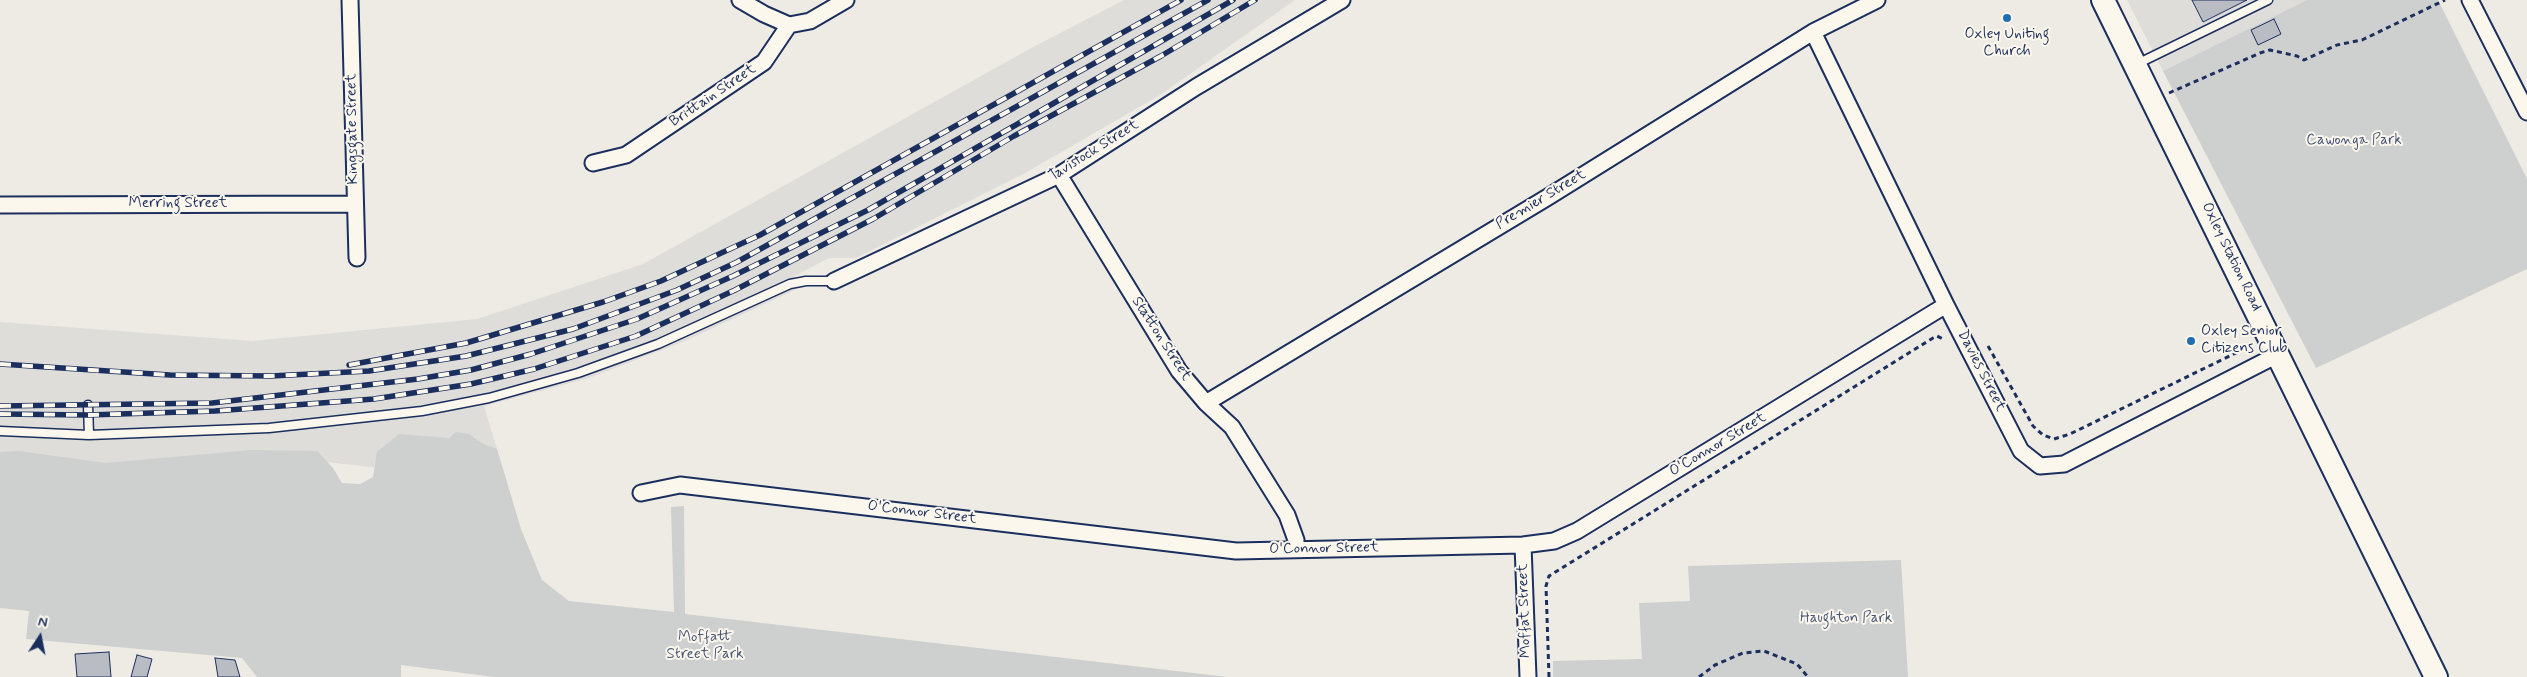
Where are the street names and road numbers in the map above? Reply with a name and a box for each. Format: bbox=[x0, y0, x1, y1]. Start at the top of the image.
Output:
street label: Brittain Street bbox=[667, 61, 759, 131]
street label: Kingsgate Street bbox=[343, 73, 363, 185]
street label: Tavistock Street bbox=[1046, 116, 1142, 186]
street label: Premier Street bbox=[1493, 166, 1589, 234]
street label: Merring Street bbox=[129, 195, 227, 213]
street label: Oxley Station Road bbox=[2197, 200, 2265, 314]
street label: Statton Street bbox=[1127, 294, 1195, 384]
street label: Davies Street bbox=[1953, 327, 2009, 415]
street label: O'Connor Street bbox=[1666, 409, 1770, 481]
street label: O'Connor Street bbox=[866, 497, 978, 529]
street label: O'Connor Street bbox=[1269, 539, 1379, 559]
street label: Moffat Street bbox=[1514, 563, 1536, 659]

